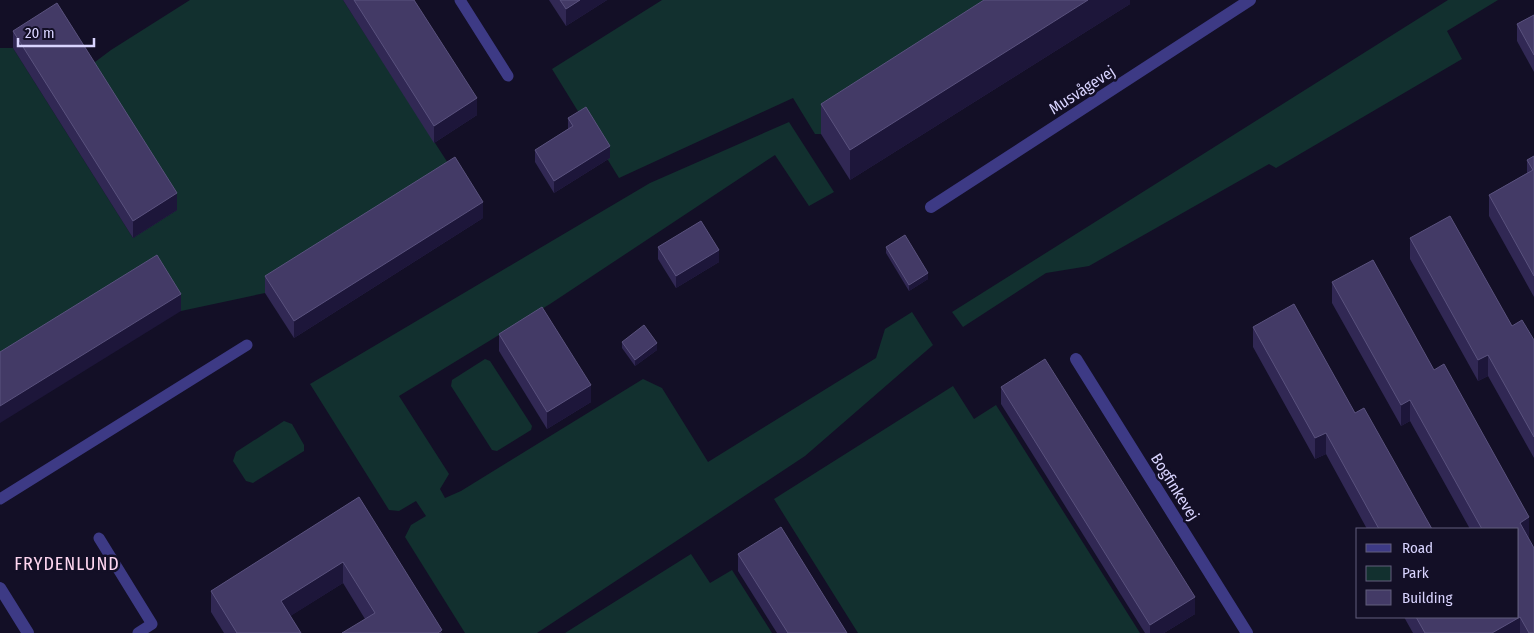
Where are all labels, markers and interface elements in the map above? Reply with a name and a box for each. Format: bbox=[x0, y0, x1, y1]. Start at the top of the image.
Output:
scale bar bbox=[18, 15, 94, 47]
text: 20 m bbox=[25, 24, 55, 42]
street label: Musvågevej bbox=[1045, 62, 1119, 118]
street label: Bogfinkevej bbox=[1147, 450, 1203, 524]
legend bbox=[1356, 528, 1519, 618]
text: Road bbox=[1402, 539, 1433, 557]
district label: FRYDENLUND bbox=[14, 553, 120, 575]
text: Park bbox=[1402, 564, 1429, 582]
text: Building bbox=[1402, 589, 1453, 607]

